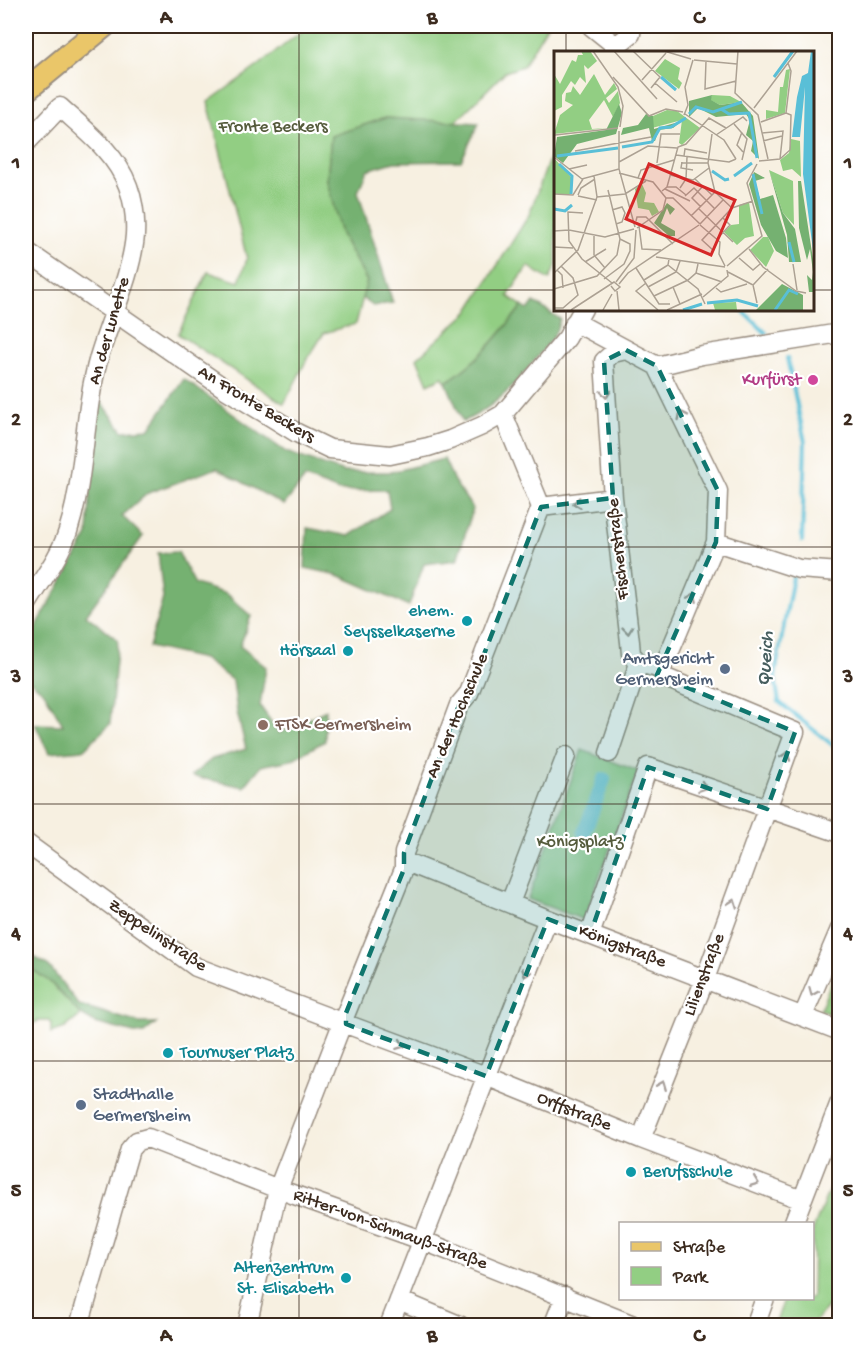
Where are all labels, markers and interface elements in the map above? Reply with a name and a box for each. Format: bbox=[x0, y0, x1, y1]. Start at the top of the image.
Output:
text: A bbox=[159, 8, 174, 31]
text: B bbox=[426, 8, 438, 31]
text: C bbox=[693, 8, 707, 31]
inset map bbox=[554, 51, 814, 310]
park label: Fronte Beckers bbox=[217, 117, 329, 138]
text: 1 bbox=[11, 153, 20, 176]
text: 1 bbox=[843, 153, 852, 176]
street label: An der Lunette bbox=[85, 274, 136, 387]
street label: An Fronte Beckers bbox=[194, 362, 319, 449]
place label: Kurfürst bbox=[742, 370, 803, 391]
marker: Kurfürst bbox=[806, 373, 820, 387]
one-way arrow bbox=[599, 390, 612, 399]
text: 2 bbox=[11, 410, 21, 433]
text: 2 bbox=[843, 410, 853, 433]
one-way arrow bbox=[677, 411, 689, 422]
one-way arrow bbox=[572, 496, 581, 508]
street label: Fischerstraße bbox=[603, 497, 635, 602]
one-way arrow bbox=[686, 592, 698, 603]
place label: ehem. Seysselkaserne bbox=[344, 601, 456, 643]
marker: ehem. Seysselkaserne bbox=[460, 614, 474, 628]
one-way arrow bbox=[622, 626, 634, 635]
water label: Queich bbox=[754, 631, 780, 687]
place label: Hörsaal bbox=[279, 641, 336, 662]
marker: Hörsaal bbox=[341, 644, 355, 658]
place label: Amtsgericht Germersheim bbox=[615, 649, 715, 691]
street label: An der Hochschule bbox=[422, 650, 494, 782]
marker: Amtsgericht Germersheim bbox=[718, 662, 732, 676]
text: 3 bbox=[10, 667, 21, 690]
text: 3 bbox=[842, 667, 853, 690]
place label: FTSK Germersheim bbox=[274, 715, 412, 736]
marker: FTSK Germersheim bbox=[256, 718, 270, 732]
one-way arrow bbox=[779, 752, 792, 762]
one-way arrow bbox=[697, 779, 708, 792]
park label: Königsplatz bbox=[537, 832, 624, 853]
street label: Zeppelinstraße bbox=[103, 895, 211, 977]
one-way arrow bbox=[725, 898, 738, 909]
street label: Königstraße bbox=[575, 921, 670, 974]
text: 4 bbox=[10, 924, 21, 947]
text: 4 bbox=[842, 924, 853, 947]
street label: Lilienstraße bbox=[680, 930, 731, 1019]
one-way arrow bbox=[521, 967, 534, 978]
one-way arrow bbox=[808, 986, 820, 997]
one-way arrow bbox=[395, 1037, 405, 1050]
place label: Tournuser Platz bbox=[179, 1043, 295, 1064]
marker: Tournuser Platz bbox=[161, 1046, 175, 1060]
one-way arrow bbox=[655, 1080, 667, 1091]
place label: Stadthalle Germersheim bbox=[93, 1085, 191, 1127]
street label: Orffstraße bbox=[534, 1088, 615, 1137]
marker: Stadthalle Germersheim bbox=[74, 1098, 88, 1112]
place label: Berufsschule bbox=[642, 1162, 733, 1183]
marker: Berufsschule bbox=[624, 1165, 638, 1179]
one-way arrow bbox=[750, 1175, 760, 1188]
text: 5 bbox=[11, 1181, 22, 1204]
text: 5 bbox=[843, 1181, 854, 1204]
street label: Ritter-von-Schmauß-Straße bbox=[290, 1185, 491, 1275]
legend bbox=[619, 1222, 814, 1300]
text: Straße bbox=[673, 1238, 726, 1259]
place label: Altenzentrum St. Elisabeth bbox=[234, 1258, 334, 1300]
text: Park bbox=[672, 1268, 709, 1289]
marker: Altenzentrum St. Elisabeth bbox=[339, 1271, 353, 1285]
text: A bbox=[159, 1326, 174, 1349]
text: B bbox=[426, 1326, 438, 1349]
text: C bbox=[693, 1326, 707, 1349]

